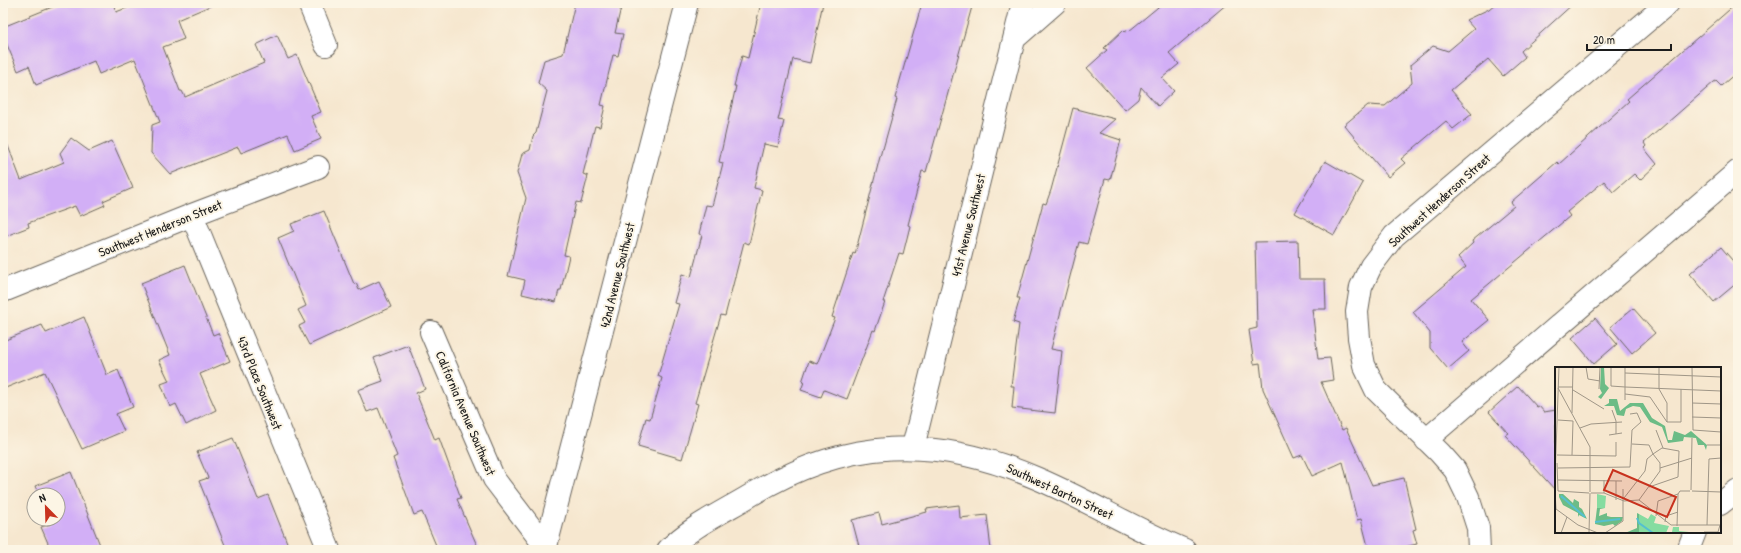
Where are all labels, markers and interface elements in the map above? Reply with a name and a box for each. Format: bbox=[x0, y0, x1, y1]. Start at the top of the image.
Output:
scale bar bbox=[1587, 26, 1671, 52]
text: 20 m bbox=[1593, 31, 1615, 48]
street label: Southwest Henderson Street bbox=[1384, 149, 1494, 251]
street label: 41st Avenue Southwest bbox=[947, 171, 990, 278]
street label: Southwest Henderson Street bbox=[96, 195, 225, 261]
street label: 42nd Avenue Southwest bbox=[595, 220, 639, 330]
street label: 43rd Place Southwest bbox=[233, 334, 287, 433]
street label: California Avenue Southwest bbox=[432, 348, 501, 478]
inset map bbox=[1555, 367, 1721, 533]
street label: Southwest Barton Street bbox=[1004, 458, 1117, 524]
north arrow bbox=[26, 487, 66, 527]
text: N bbox=[37, 490, 48, 505]

